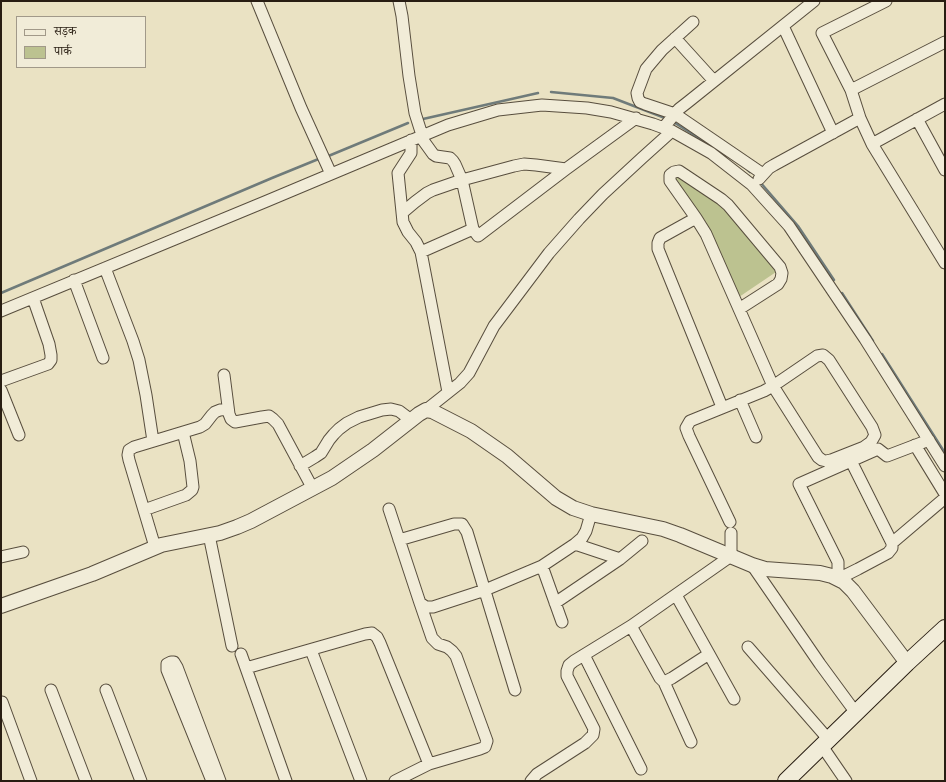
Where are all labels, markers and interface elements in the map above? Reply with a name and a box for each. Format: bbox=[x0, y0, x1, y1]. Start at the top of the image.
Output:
legend bbox=[16, 16, 146, 68]
text: सड़क bbox=[54, 22, 77, 39]
text: पार्क bbox=[54, 42, 72, 59]

